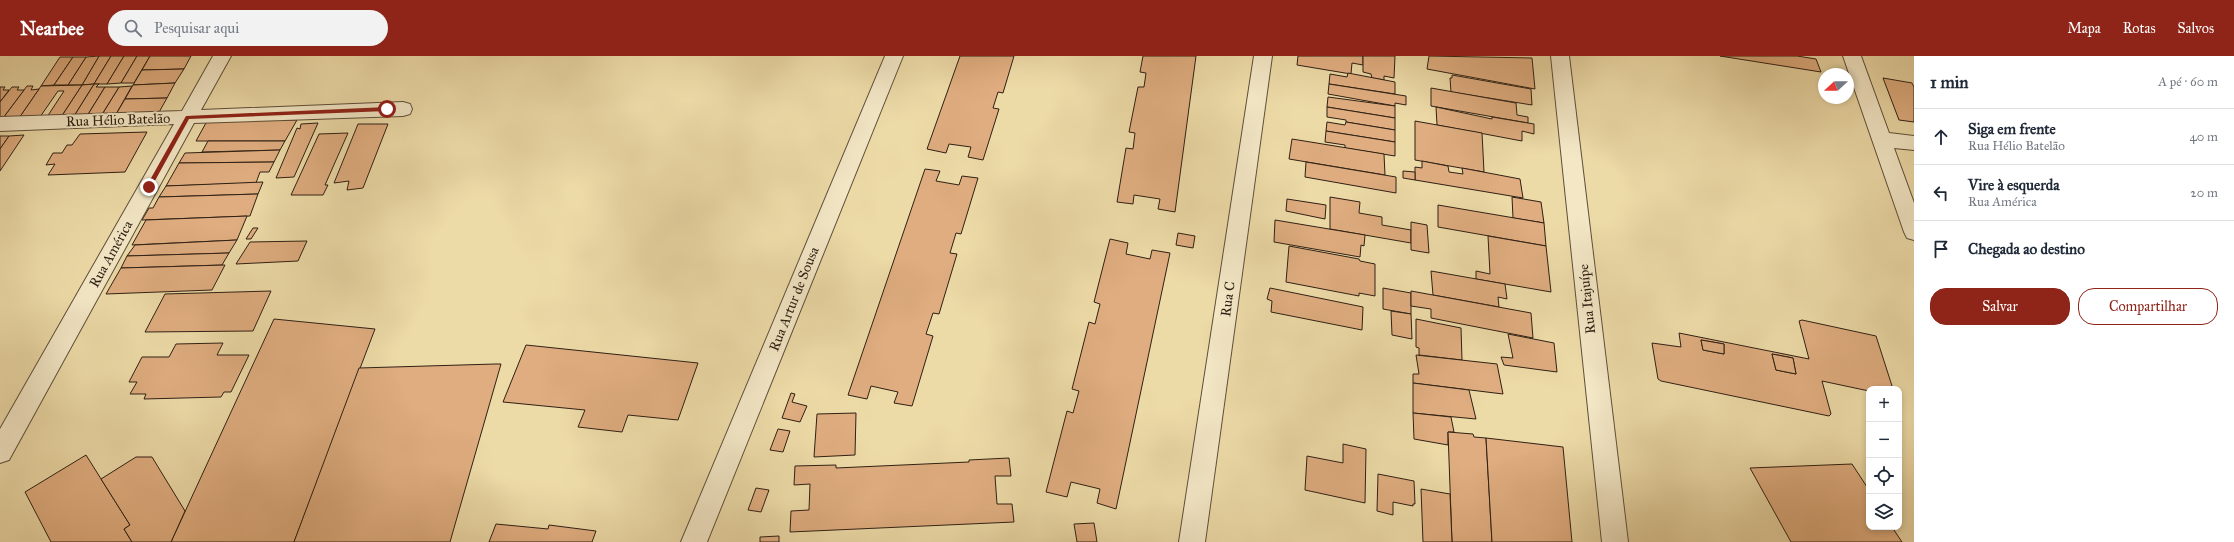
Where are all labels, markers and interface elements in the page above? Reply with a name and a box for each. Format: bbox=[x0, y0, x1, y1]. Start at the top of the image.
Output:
search box bbox=[108, 10, 388, 46]
text: Nearbee bbox=[20, 17, 84, 40]
icon: search bbox=[122, 17, 144, 39]
text: Pesquisar aqui bbox=[154, 19, 239, 37]
text: Mapa bbox=[2067, 20, 2101, 37]
text: Rotas bbox=[2123, 20, 2156, 37]
text: Salvos bbox=[2178, 20, 2214, 37]
north arrow bbox=[1818, 68, 1854, 104]
text: 1 min bbox=[1930, 72, 1969, 93]
text: A pé · 60 m bbox=[2158, 74, 2218, 90]
route start bbox=[378, 100, 396, 118]
street label: Rua Hélio Batelão bbox=[66, 110, 170, 130]
text: Siga em frente bbox=[1968, 120, 2056, 138]
icon: ahead bbox=[1930, 126, 1952, 148]
text: 40 m bbox=[2189, 129, 2218, 145]
text: Rua Hélio Batelão bbox=[1968, 138, 2065, 154]
text: Vire à esquerda bbox=[1968, 176, 2060, 194]
route end bbox=[140, 178, 158, 196]
icon: left bbox=[1930, 182, 1952, 204]
text: 20 m bbox=[2190, 185, 2218, 201]
text: Rua América bbox=[1968, 194, 2037, 210]
street label: Rua América bbox=[86, 217, 136, 290]
icon: arrive bbox=[1930, 238, 1952, 260]
text: Chegada ao destino bbox=[1968, 240, 2085, 258]
street label: Rua Artur de Sousa bbox=[765, 244, 823, 354]
street label: Rua Itajuípe bbox=[1575, 263, 1599, 335]
street label: Rua C bbox=[1217, 280, 1239, 318]
button: Salvar bbox=[1930, 288, 2070, 325]
button: Compartilhar bbox=[2078, 288, 2218, 325]
map controls bbox=[1866, 386, 1902, 530]
button: + bbox=[1866, 386, 1902, 422]
button: − bbox=[1866, 422, 1902, 458]
button: locate bbox=[1866, 458, 1902, 494]
button: layers bbox=[1866, 494, 1902, 530]

